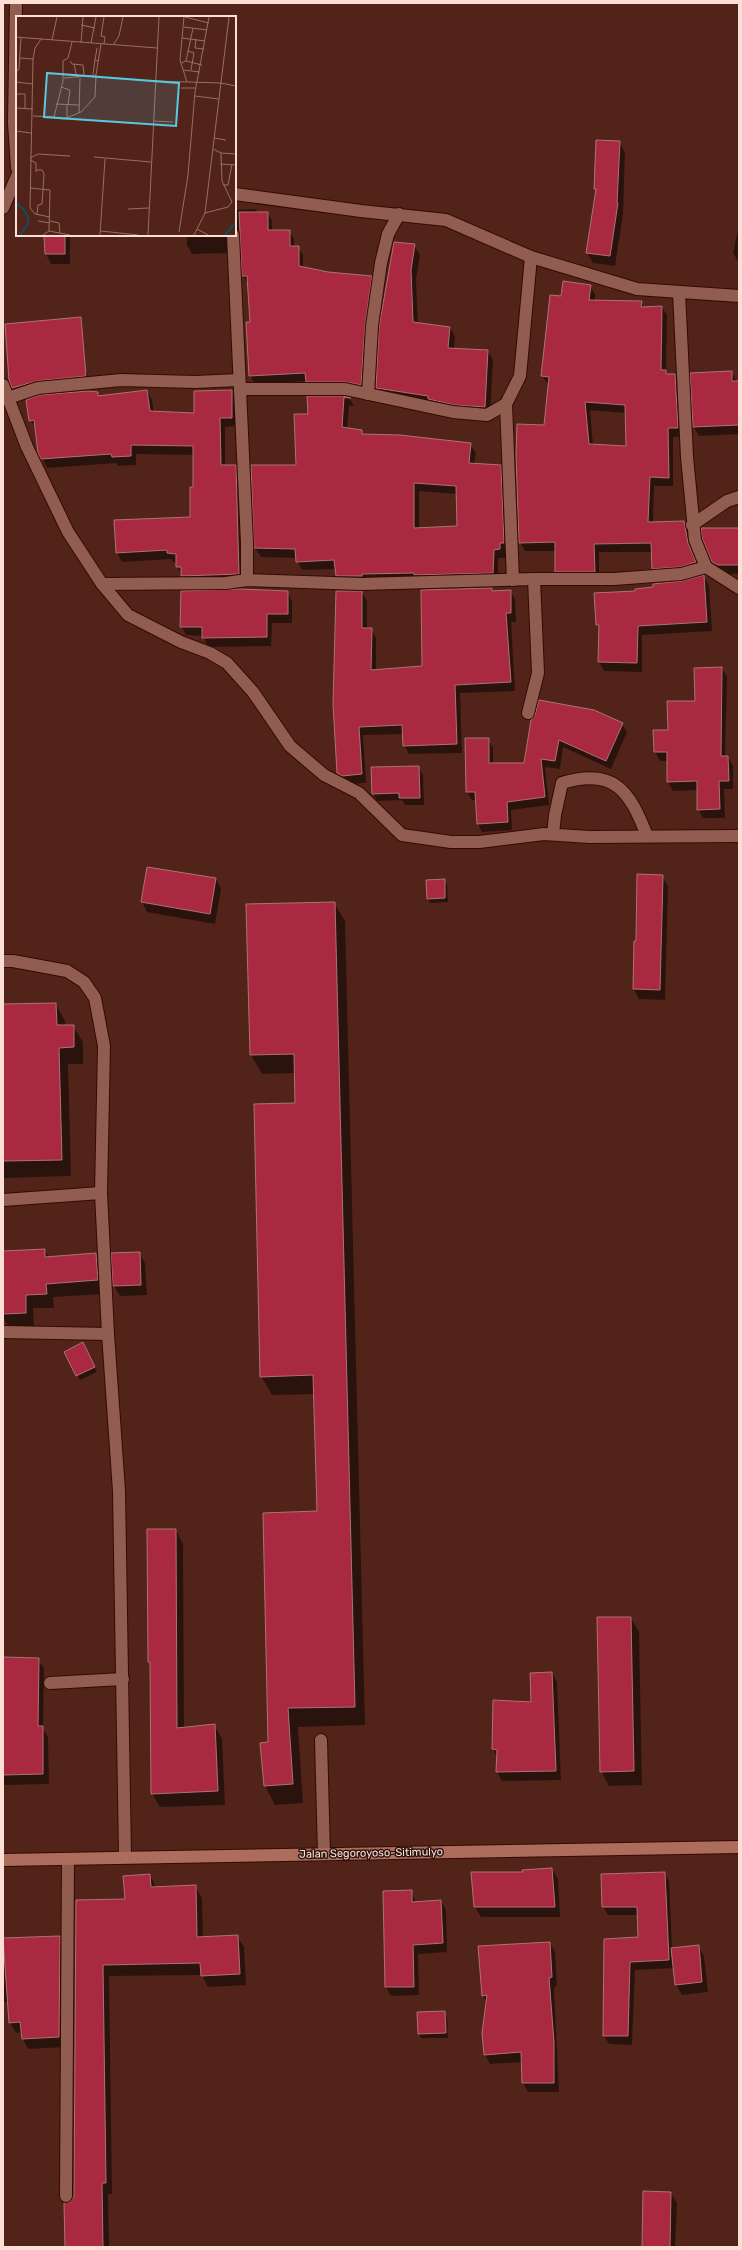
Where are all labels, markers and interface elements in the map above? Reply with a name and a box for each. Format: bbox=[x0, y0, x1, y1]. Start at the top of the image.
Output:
inset map bbox=[16, 16, 236, 236]
street label: Jalan Segoroyoso-Sitimulyo bbox=[299, 1845, 443, 1861]

